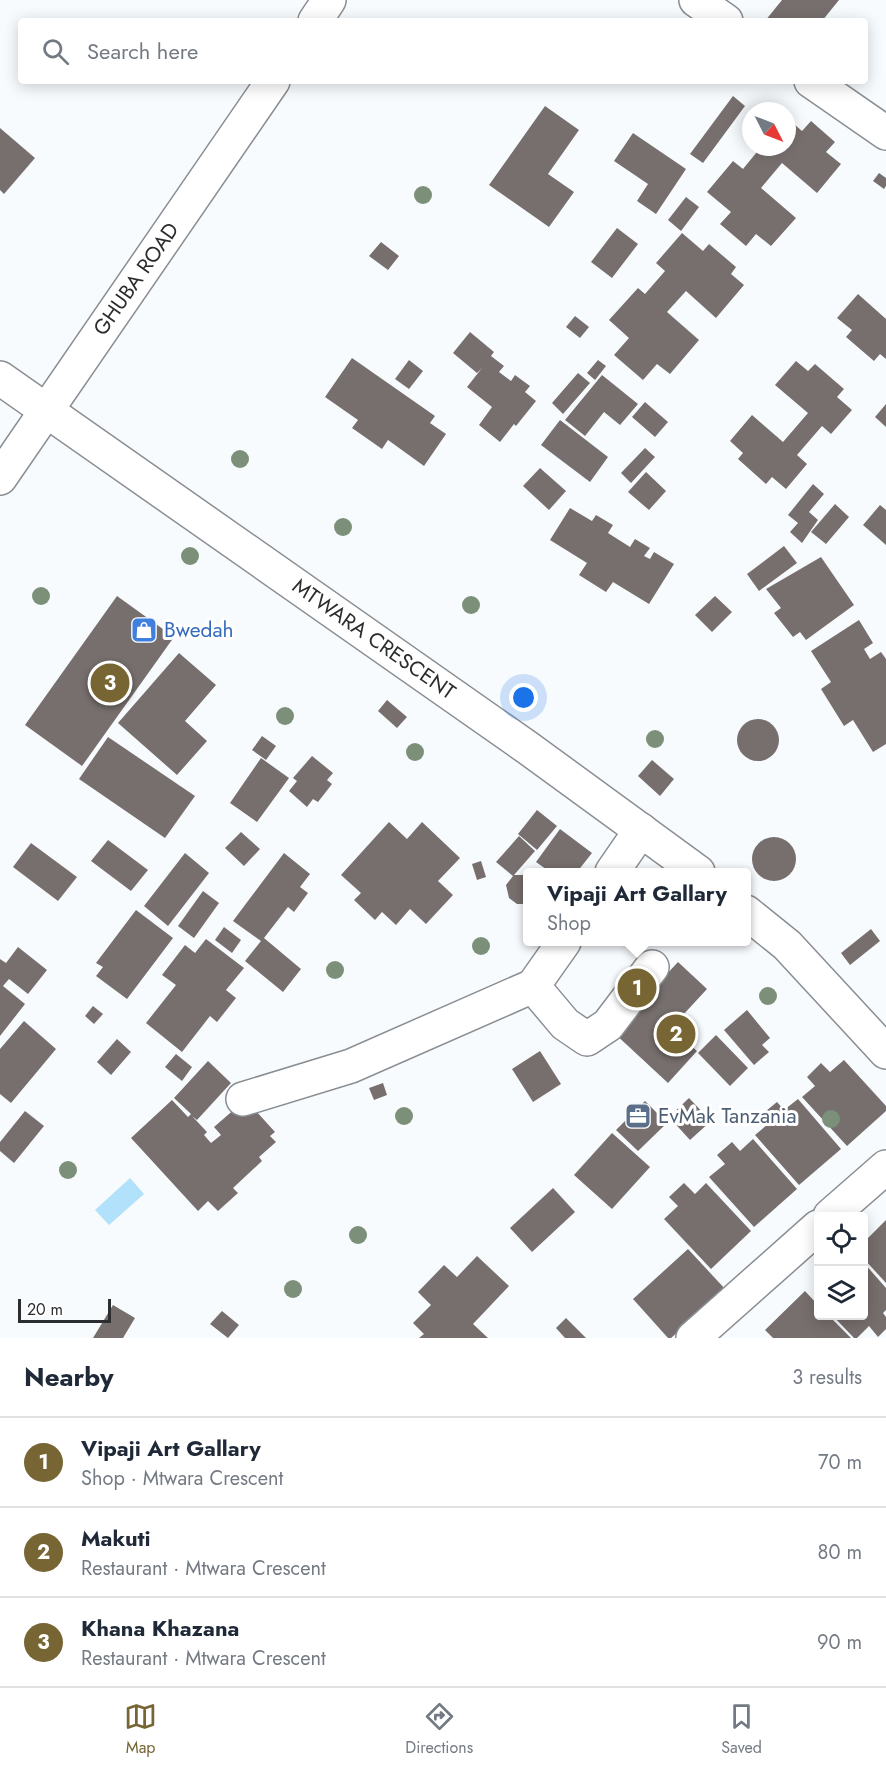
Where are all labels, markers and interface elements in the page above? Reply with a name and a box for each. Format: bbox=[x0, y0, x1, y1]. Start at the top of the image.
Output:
search box bbox=[18, 18, 868, 84]
icon: search bbox=[39, 35, 72, 68]
text: Search here bbox=[87, 35, 198, 67]
north arrow bbox=[742, 102, 796, 156]
street label: GHUBA ROAD bbox=[86, 216, 186, 342]
street label: MTWARA CRESCENT bbox=[286, 571, 462, 707]
shop icon: Bwedah bbox=[129, 615, 159, 645]
place label: Bwedah bbox=[164, 615, 234, 645]
pin: 3 bbox=[90, 660, 130, 706]
your location bbox=[509, 683, 538, 712]
popup bbox=[523, 868, 751, 946]
text: Vipaji Art Gallary bbox=[547, 877, 727, 909]
text: Shop bbox=[547, 909, 591, 938]
pin: 1 bbox=[618, 966, 656, 1010]
pin: 2 bbox=[656, 1012, 696, 1056]
office icon: EvMak Tanzania bbox=[623, 1101, 653, 1131]
place label: EvMak Tanzania bbox=[658, 1101, 797, 1131]
map controls bbox=[814, 1212, 868, 1320]
button: locate bbox=[814, 1212, 868, 1266]
button: layers bbox=[814, 1266, 868, 1320]
scale bar bbox=[18, 1296, 111, 1324]
text: 20 m bbox=[27, 1298, 63, 1321]
text: Nearby bbox=[24, 1358, 113, 1396]
text: 3 results bbox=[792, 1363, 862, 1392]
text: Vipaji Art Gallary bbox=[81, 1432, 261, 1464]
text: 1 bbox=[38, 1448, 49, 1477]
text: 70 m bbox=[818, 1448, 862, 1477]
text: Shop · Mtwara Crescent bbox=[81, 1464, 283, 1493]
text: Makuti bbox=[81, 1522, 151, 1554]
text: 2 bbox=[37, 1538, 50, 1567]
text: 80 m bbox=[817, 1538, 862, 1567]
text: Restaurant · Mtwara Crescent bbox=[81, 1554, 326, 1583]
text: Khana Khazana bbox=[81, 1612, 239, 1644]
text: 3 bbox=[37, 1628, 50, 1657]
text: 90 m bbox=[817, 1628, 862, 1657]
text: Restaurant · Mtwara Crescent bbox=[81, 1644, 326, 1673]
tab: Map bbox=[124, 1700, 157, 1759]
tab: Directions bbox=[405, 1700, 473, 1759]
tab: Saved bbox=[721, 1700, 762, 1759]

